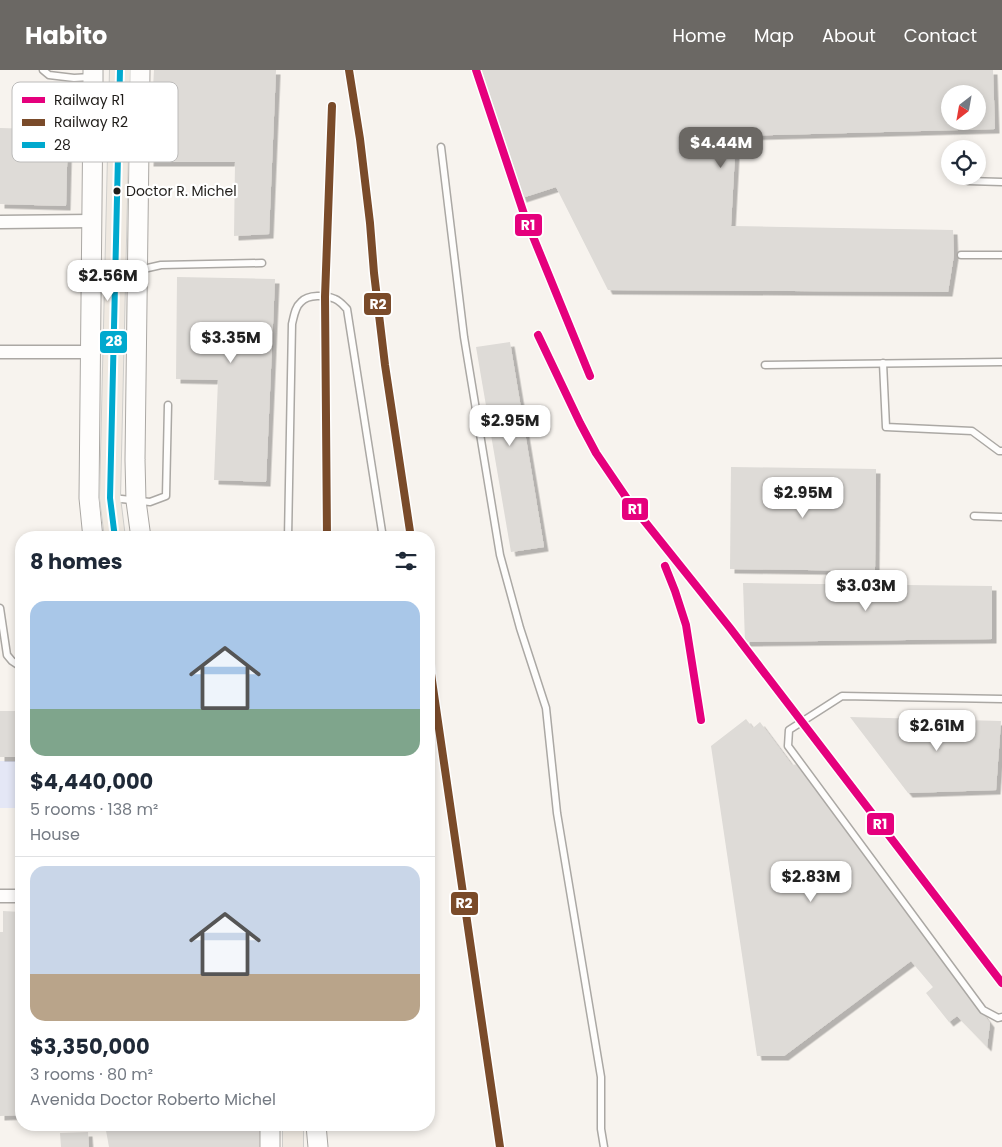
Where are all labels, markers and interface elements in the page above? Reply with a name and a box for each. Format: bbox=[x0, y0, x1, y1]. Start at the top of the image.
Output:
text: Habito bbox=[25, 19, 107, 52]
text: Home bbox=[672, 23, 726, 48]
text: Map bbox=[754, 23, 794, 48]
text: About bbox=[822, 23, 876, 48]
text: Contact bbox=[904, 23, 977, 48]
legend bbox=[12, 82, 178, 162]
north arrow bbox=[941, 85, 986, 130]
map controls bbox=[941, 85, 986, 185]
text: Railway R1 bbox=[54, 90, 124, 110]
text: Railway R2 bbox=[54, 112, 128, 132]
pin: $4.44M bbox=[680, 126, 762, 169]
text: $4.44M bbox=[690, 131, 752, 154]
text: 28 bbox=[54, 135, 71, 155]
button: locate bbox=[941, 140, 986, 185]
place label: Doctor R. Michel bbox=[126, 181, 237, 201]
marker: Doctor R. Michel bbox=[112, 186, 122, 196]
line badge: R1 bbox=[514, 213, 543, 237]
text: R1 bbox=[521, 215, 535, 235]
pin: $2.56M bbox=[67, 260, 149, 302]
text: $2.56M bbox=[78, 264, 138, 287]
line badge: R2 bbox=[363, 292, 392, 316]
text: R2 bbox=[369, 294, 387, 314]
pin: $3.35M bbox=[190, 322, 272, 364]
text: $3.35M bbox=[201, 326, 261, 349]
line badge: 28 bbox=[99, 330, 128, 354]
text: 28 bbox=[105, 331, 123, 351]
pin: $2.95M bbox=[469, 404, 551, 447]
text: $2.95M bbox=[480, 409, 540, 432]
pin: $2.95M bbox=[762, 476, 844, 519]
text: $2.95M bbox=[773, 481, 833, 504]
line badge: R1 bbox=[621, 497, 649, 521]
text: R1 bbox=[628, 499, 642, 519]
text: 8 homes bbox=[30, 547, 122, 576]
icon: filters bbox=[392, 547, 420, 575]
pin: $3.03M bbox=[825, 570, 907, 612]
text: $3.03M bbox=[836, 574, 896, 597]
icon: home bbox=[180, 633, 270, 723]
pin: $2.61M bbox=[896, 710, 978, 752]
text: $2.61M bbox=[909, 714, 965, 737]
text: $4,440,000 bbox=[30, 767, 153, 796]
text: 5 rooms · 138 m² bbox=[30, 798, 158, 821]
line badge: R1 bbox=[866, 812, 895, 836]
text: R1 bbox=[873, 814, 887, 834]
text: House bbox=[30, 823, 80, 846]
pin: $2.83M bbox=[770, 860, 852, 903]
text: $2.83M bbox=[782, 865, 840, 888]
line badge: R2 bbox=[450, 891, 479, 916]
text: R2 bbox=[455, 893, 473, 913]
icon: home bbox=[180, 899, 270, 989]
text: $3,350,000 bbox=[30, 1032, 150, 1061]
text: 3 rooms · 80 m² bbox=[30, 1063, 153, 1086]
text: Avenida Doctor Roberto Michel bbox=[30, 1088, 276, 1111]

